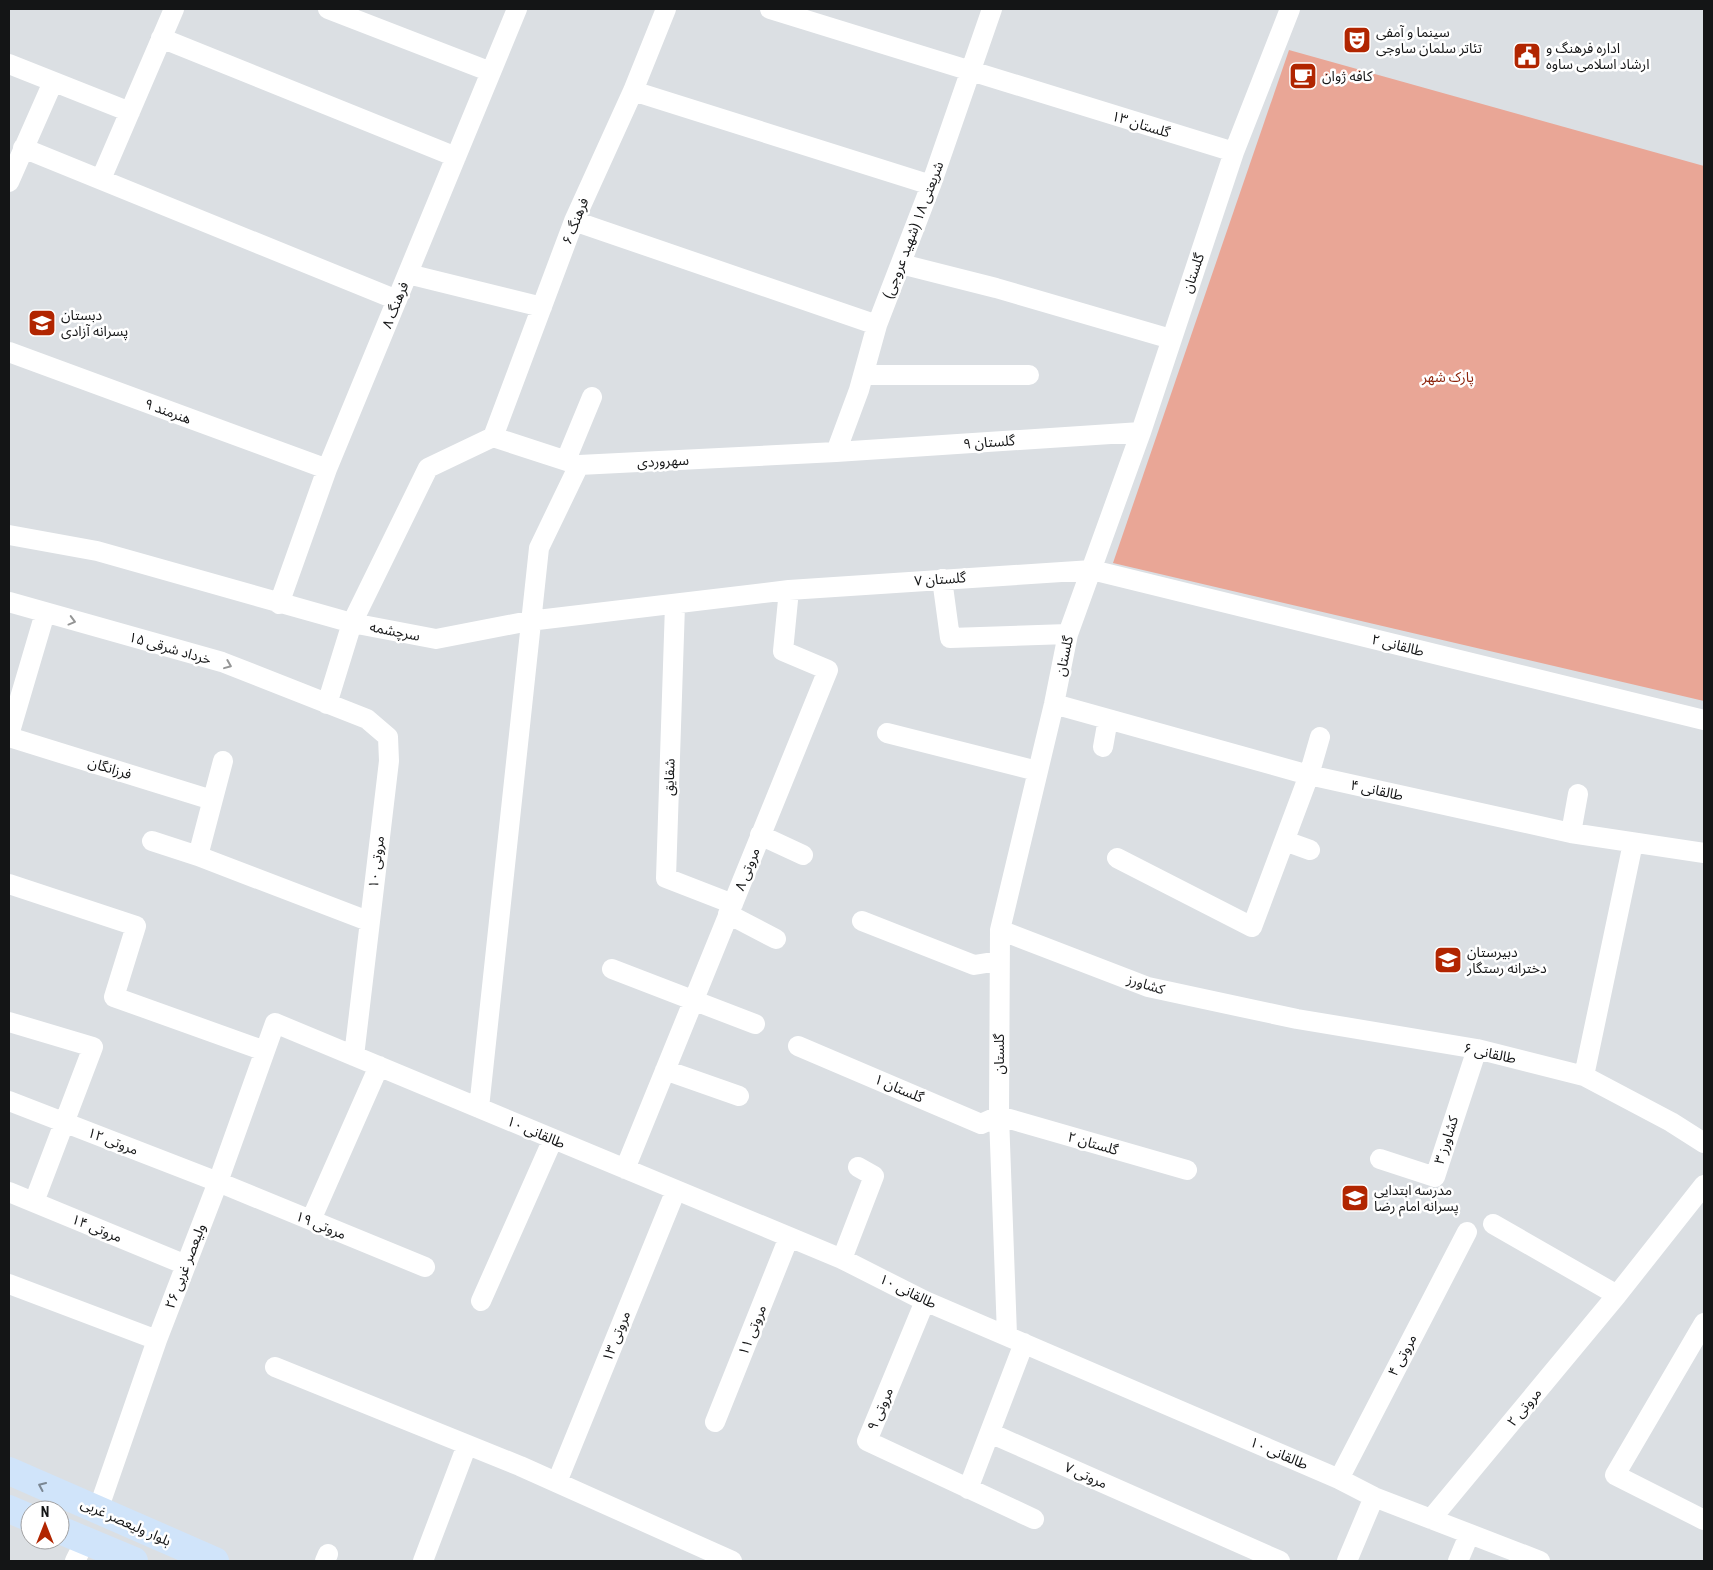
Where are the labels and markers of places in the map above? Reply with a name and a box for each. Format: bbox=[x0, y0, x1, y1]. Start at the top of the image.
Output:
place label: سینما و آمفی تئاتر سلمان ساوجی bbox=[1376, 24, 1482, 57]
theatre icon: سینما و آمفی تئاتر سلمان ساوجی bbox=[1342, 25, 1372, 55]
place label: اداره فرهنگ و ارشاد اسلامی ساوه bbox=[1546, 40, 1650, 73]
public building icon: اداره فرهنگ و ارشاد اسلامی ساوه bbox=[1512, 41, 1542, 71]
cafe icon: کافه ژوان bbox=[1288, 61, 1318, 91]
place label: کافه ژوان bbox=[1322, 68, 1373, 85]
place label: دبستان پسرانه آزادی bbox=[61, 307, 128, 341]
school or university icon: دبستان پسرانه آزادی bbox=[27, 308, 57, 338]
place label: دبیرستان دخترانه رستگار bbox=[1466, 944, 1547, 977]
school or university icon: دبیرستان دخترانه رستگار bbox=[1433, 945, 1463, 975]
place label: مدرسه ابتدایی پسرانه امام رضا bbox=[1374, 1182, 1459, 1217]
school or university icon: مدرسه ابتدایی پسرانه امام رضا bbox=[1340, 1183, 1370, 1213]

